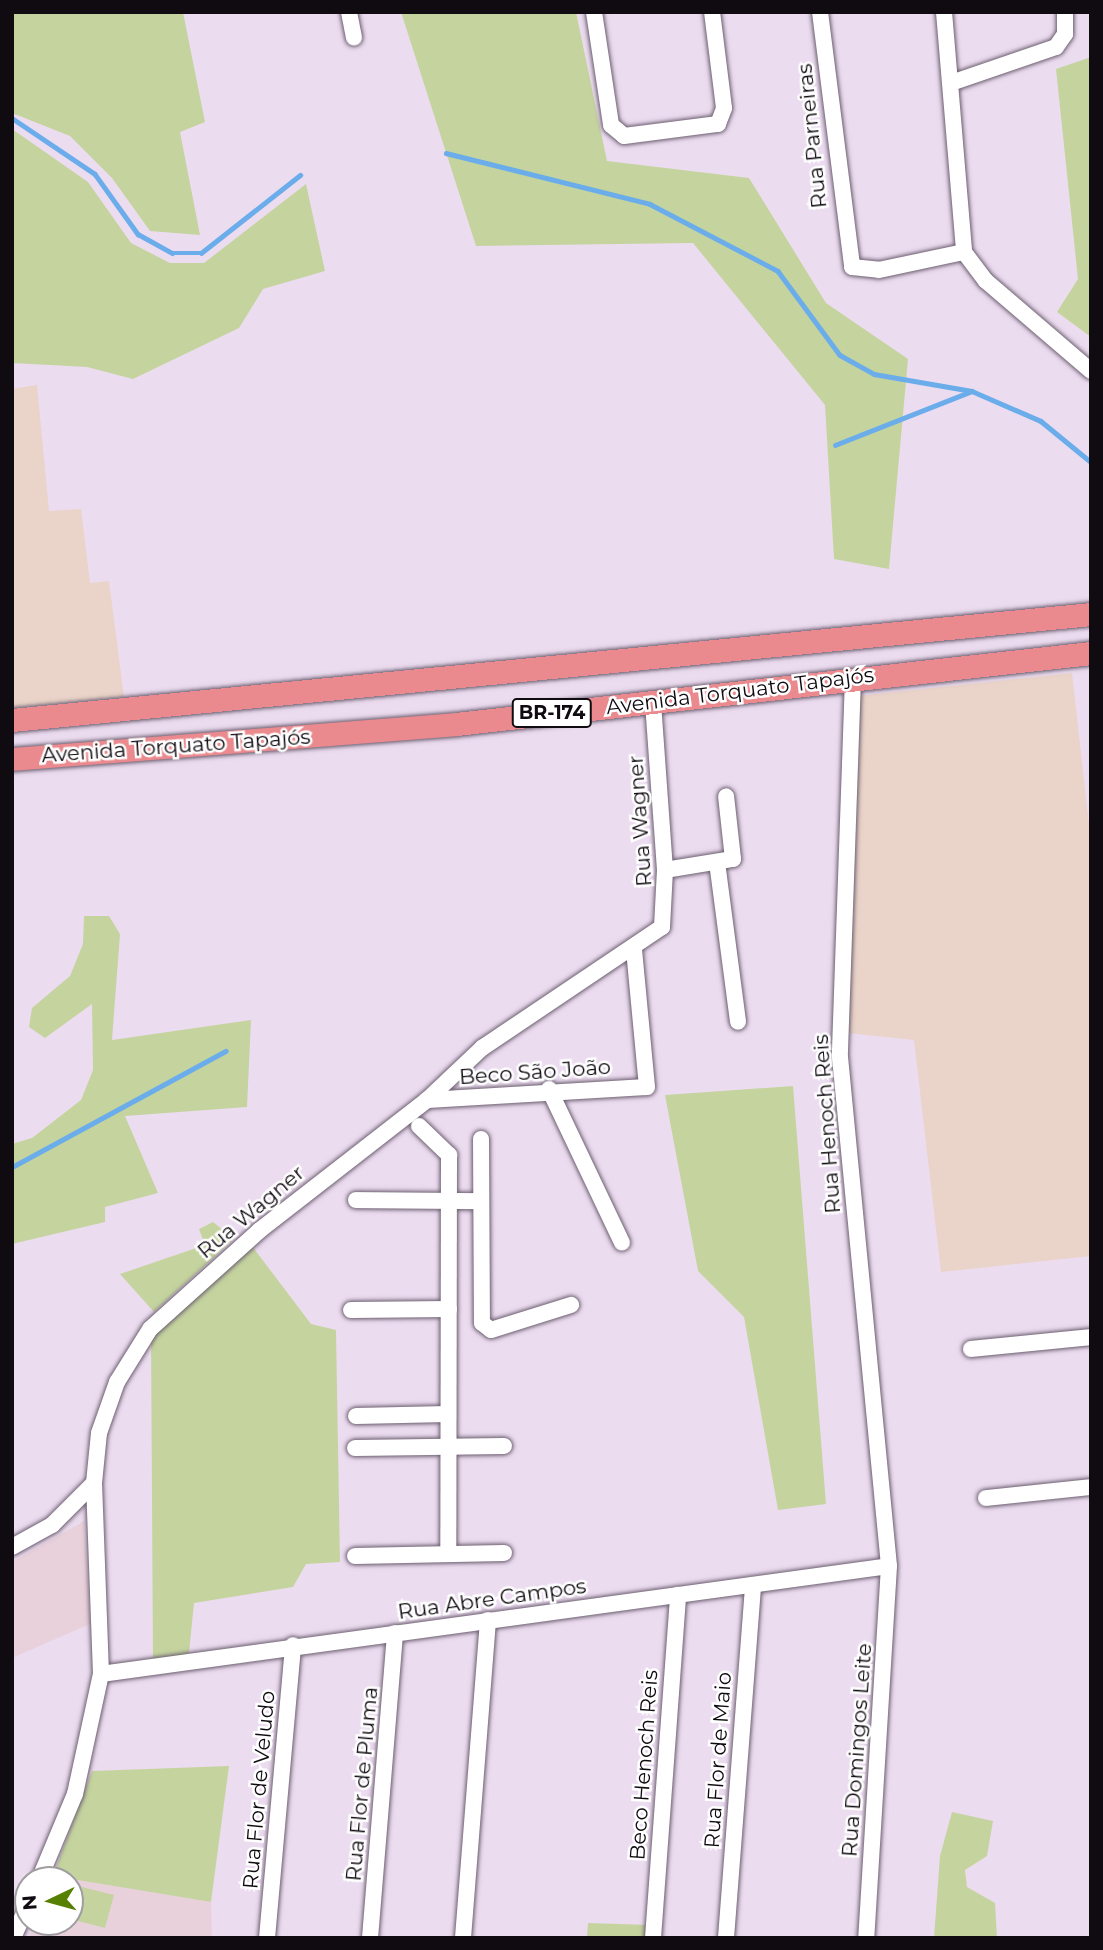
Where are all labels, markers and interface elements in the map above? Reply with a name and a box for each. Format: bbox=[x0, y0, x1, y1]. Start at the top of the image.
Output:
street label: Rua Parneiras bbox=[792, 62, 832, 210]
street label: Avenida Torquato Tapajós bbox=[605, 662, 875, 720]
road number: BR-174 bbox=[512, 698, 592, 728]
street label: Avenida Torquato Tapajós bbox=[41, 724, 311, 768]
street label: Rua Wagner bbox=[623, 755, 657, 887]
street label: Rua Henoch Reis bbox=[808, 1034, 846, 1214]
street label: Beco São João bbox=[458, 1054, 612, 1090]
street label: Rua Wagner bbox=[193, 1160, 309, 1264]
street label: Rua Abre Campos bbox=[396, 1573, 588, 1625]
street label: Rua Domingos Leite bbox=[837, 1642, 877, 1858]
street label: Beco Henoch Reis bbox=[625, 1669, 663, 1861]
street label: Rua Flor de Maio bbox=[699, 1671, 737, 1849]
street label: Rua Flor de Pluma bbox=[341, 1686, 383, 1882]
street label: Rua Flor de Veludo bbox=[238, 1690, 280, 1890]
north arrow bbox=[14, 1866, 84, 1936]
text: N bbox=[17, 1894, 42, 1911]

